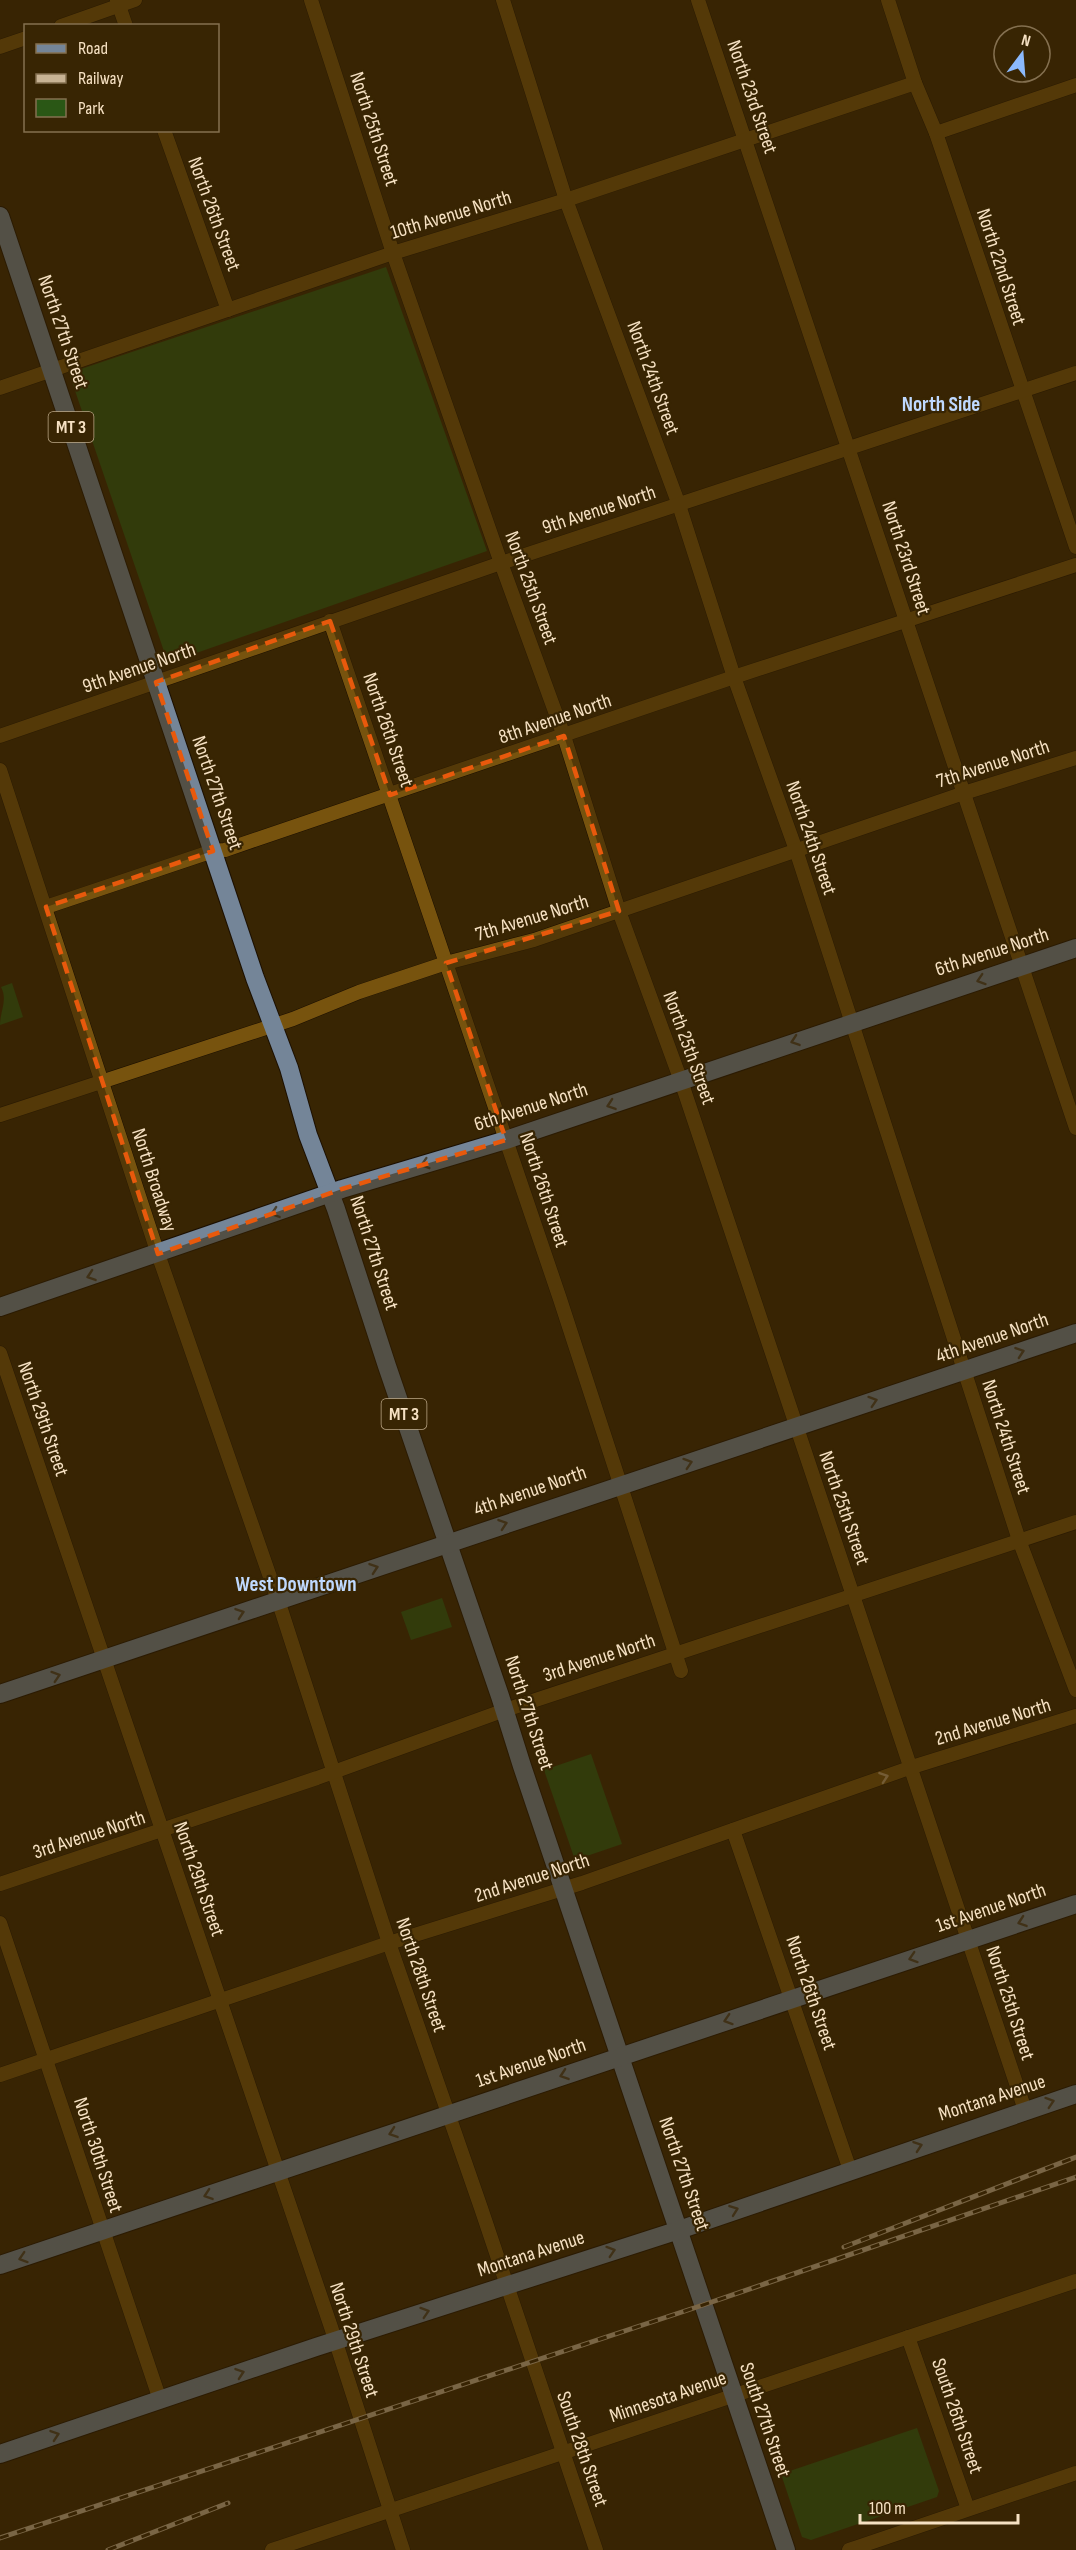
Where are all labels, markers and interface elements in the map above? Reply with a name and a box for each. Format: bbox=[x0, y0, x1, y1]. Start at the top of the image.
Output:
legend bbox=[24, 24, 219, 132]
north arrow bbox=[992, 24, 1052, 84]
text: N bbox=[1019, 31, 1032, 51]
street label: North 23rd Street bbox=[721, 37, 783, 157]
text: Road bbox=[78, 38, 108, 59]
text: Railway bbox=[78, 68, 123, 89]
street label: North 25th Street bbox=[344, 69, 404, 189]
text: Park bbox=[78, 98, 104, 119]
street label: North 26th Street bbox=[182, 154, 246, 274]
street label: 10th Avenue North bbox=[388, 185, 514, 245]
street label: North 22nd Street bbox=[971, 206, 1031, 328]
street label: North 27th Street bbox=[32, 272, 94, 392]
street label: North 24th Street bbox=[621, 318, 685, 438]
district label: North Side bbox=[902, 392, 980, 417]
road number: MT 3 bbox=[48, 412, 94, 442]
street label: 9th Avenue North bbox=[539, 480, 659, 540]
street label: North 23rd Street bbox=[876, 498, 936, 618]
street label: North 25th Street bbox=[499, 528, 563, 648]
street label: 9th Avenue North bbox=[79, 637, 199, 699]
street label: North 26th Street bbox=[357, 670, 419, 790]
street label: 8th Avenue North bbox=[495, 688, 615, 750]
street label: North 27th Street bbox=[186, 733, 248, 853]
street label: 7th Avenue North bbox=[934, 734, 1052, 794]
street label: North 24th Street bbox=[780, 778, 842, 898]
street label: 7th Avenue North bbox=[472, 889, 592, 947]
street label: 6th Avenue North bbox=[932, 922, 1052, 982]
one-way arrow bbox=[976, 973, 987, 985]
street label: North 25th Street bbox=[657, 988, 721, 1108]
one-way arrow bbox=[791, 1034, 801, 1047]
street label: 6th Avenue North bbox=[471, 1077, 591, 1137]
one-way arrow bbox=[606, 1097, 617, 1110]
street label: North Broadway bbox=[126, 1125, 182, 1235]
street label: North 26th Street bbox=[514, 1130, 574, 1250]
one-way arrow bbox=[420, 1157, 431, 1169]
street label: North 27th Street bbox=[344, 1193, 404, 1313]
one-way arrow bbox=[270, 1205, 281, 1218]
one-way arrow bbox=[86, 1269, 96, 1282]
street label: 4th Avenue North bbox=[933, 1308, 1051, 1368]
one-way arrow bbox=[1014, 1346, 1025, 1359]
street label: North 29th Street bbox=[12, 1359, 74, 1479]
street label: North 24th Street bbox=[976, 1377, 1036, 1497]
one-way arrow bbox=[867, 1395, 878, 1408]
road number: MT 3 bbox=[382, 1399, 426, 1429]
street label: North 25th Street bbox=[813, 1448, 875, 1568]
one-way arrow bbox=[682, 1458, 693, 1470]
street label: 4th Avenue North bbox=[471, 1461, 589, 1521]
one-way arrow bbox=[497, 1519, 508, 1532]
one-way arrow bbox=[368, 1563, 379, 1576]
district label: West Downtown bbox=[235, 1572, 357, 1597]
one-way arrow bbox=[234, 1608, 245, 1621]
street label: 3rd Avenue North bbox=[540, 1629, 658, 1687]
street label: North 27th Street bbox=[499, 1653, 559, 1773]
one-way arrow bbox=[50, 1671, 61, 1683]
street label: 2nd Avenue North bbox=[932, 1693, 1054, 1751]
one-way arrow bbox=[878, 1771, 889, 1784]
street label: 3rd Avenue North bbox=[30, 1806, 148, 1864]
street label: North 29th Street bbox=[168, 1819, 230, 1939]
street label: 2nd Avenue North bbox=[471, 1848, 593, 1908]
street label: 1st Avenue North bbox=[933, 1878, 1049, 1938]
one-way arrow bbox=[1017, 1914, 1028, 1927]
street label: North 28th Street bbox=[390, 1915, 452, 2035]
street label: North 26th Street bbox=[780, 1933, 842, 2053]
street label: North 25th Street bbox=[980, 1943, 1040, 2063]
one-way arrow bbox=[908, 1951, 919, 1963]
one-way arrow bbox=[723, 2012, 734, 2025]
street label: 1st Avenue North bbox=[473, 2033, 589, 2093]
one-way arrow bbox=[559, 2068, 570, 2080]
street label: Montana Avenue bbox=[936, 2069, 1048, 2127]
street label: North 30th Street bbox=[68, 2094, 128, 2216]
one-way arrow bbox=[1044, 2097, 1055, 2109]
street label: North 27th Street bbox=[653, 2114, 715, 2234]
one-way arrow bbox=[388, 2126, 399, 2139]
one-way arrow bbox=[912, 2141, 923, 2154]
one-way arrow bbox=[203, 2188, 214, 2201]
one-way arrow bbox=[728, 2204, 739, 2217]
street label: Montana Avenue bbox=[475, 2225, 587, 2283]
one-way arrow bbox=[605, 2246, 616, 2258]
one-way arrow bbox=[18, 2250, 29, 2263]
street label: North 29th Street bbox=[324, 2279, 384, 2401]
one-way arrow bbox=[419, 2307, 430, 2319]
street label: South 26th Street bbox=[926, 2355, 988, 2477]
street label: South 27th Street bbox=[734, 2360, 796, 2480]
street label: Minnesota Avenue bbox=[606, 2366, 730, 2428]
one-way arrow bbox=[234, 2367, 245, 2380]
street label: South 28th Street bbox=[551, 2388, 613, 2510]
one-way arrow bbox=[49, 2430, 60, 2443]
scale bar bbox=[860, 2487, 1018, 2525]
text: 100 m bbox=[869, 2498, 906, 2519]

